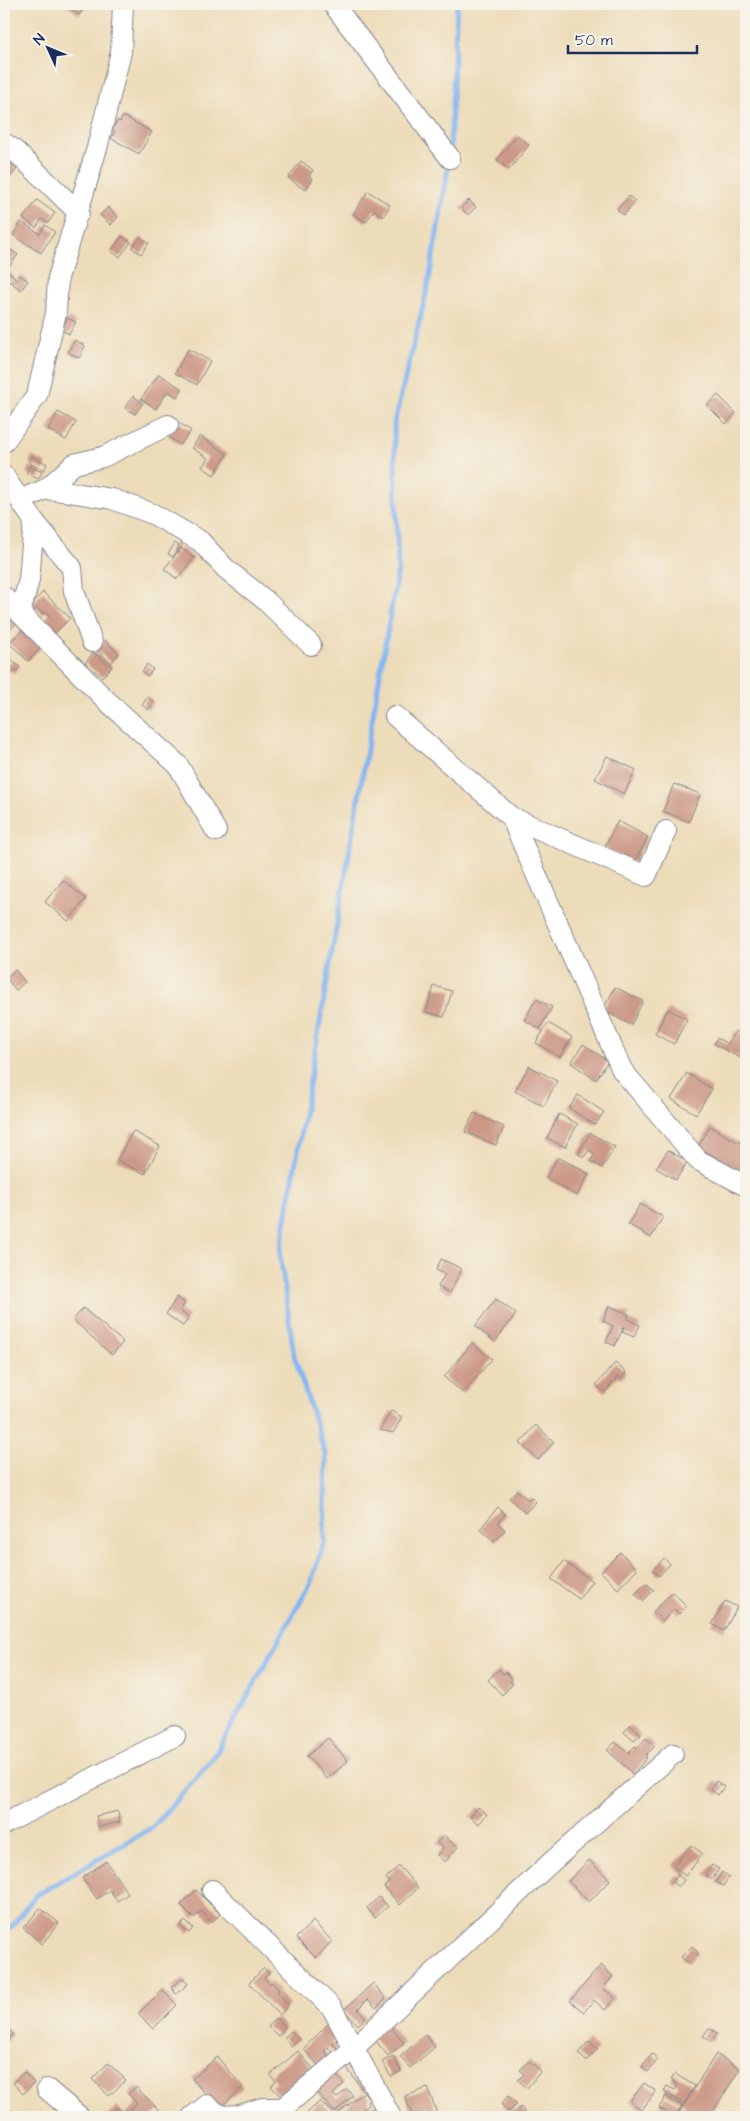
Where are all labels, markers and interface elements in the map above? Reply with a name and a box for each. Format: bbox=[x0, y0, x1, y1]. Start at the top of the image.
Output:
north arrow bbox=[22, 22, 72, 72]
scale bar bbox=[568, 22, 696, 54]
text: N bbox=[29, 29, 50, 50]
text: 50 m bbox=[575, 30, 613, 51]

